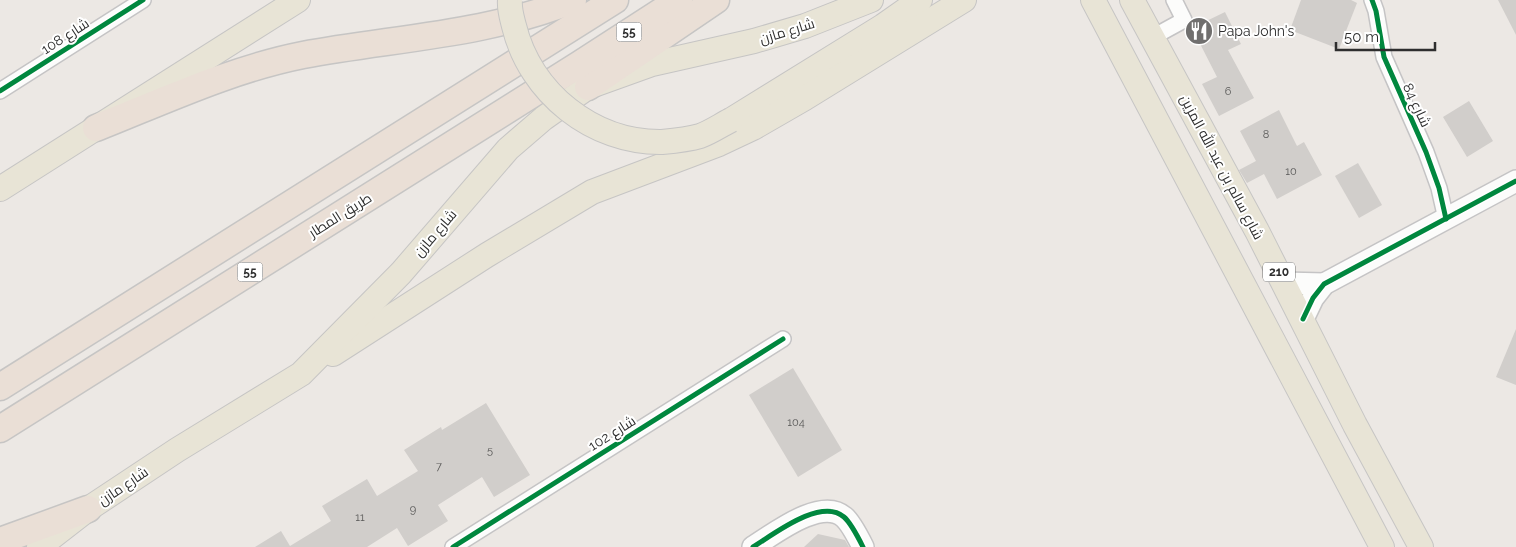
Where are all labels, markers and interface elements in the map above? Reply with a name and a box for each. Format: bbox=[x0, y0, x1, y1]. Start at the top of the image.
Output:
street label: شارع 108 bbox=[38, 15, 92, 58]
street label: شارع مازن bbox=[757, 15, 817, 48]
restaurant icon: Papa John's bbox=[1184, 16, 1214, 46]
scale bar bbox=[1336, 20, 1435, 52]
road number: 55 bbox=[616, 22, 642, 42]
place label: Papa John's bbox=[1218, 23, 1294, 39]
text: 50 m bbox=[1344, 28, 1379, 46]
street label: شارع 84 bbox=[1399, 80, 1434, 130]
house number: 6 bbox=[1225, 85, 1232, 98]
street label: شارع سالم بن عبد الله المزين bbox=[1175, 91, 1268, 243]
house number: 8 bbox=[1263, 128, 1269, 141]
house number: 10 bbox=[1285, 165, 1297, 178]
street label: طريق المطار bbox=[305, 189, 375, 242]
street label: شارع مازن bbox=[410, 206, 460, 260]
road number: 55 bbox=[238, 262, 262, 282]
road number: 210 bbox=[1263, 262, 1295, 282]
street label: شارع 102 bbox=[585, 412, 639, 455]
house number: 104 bbox=[787, 416, 805, 429]
house number: 5 bbox=[487, 444, 493, 457]
house number: 7 bbox=[436, 460, 442, 473]
street label: شارع مازن bbox=[95, 463, 152, 509]
house number: 9 bbox=[410, 503, 416, 516]
house number: 11 bbox=[355, 511, 365, 524]

